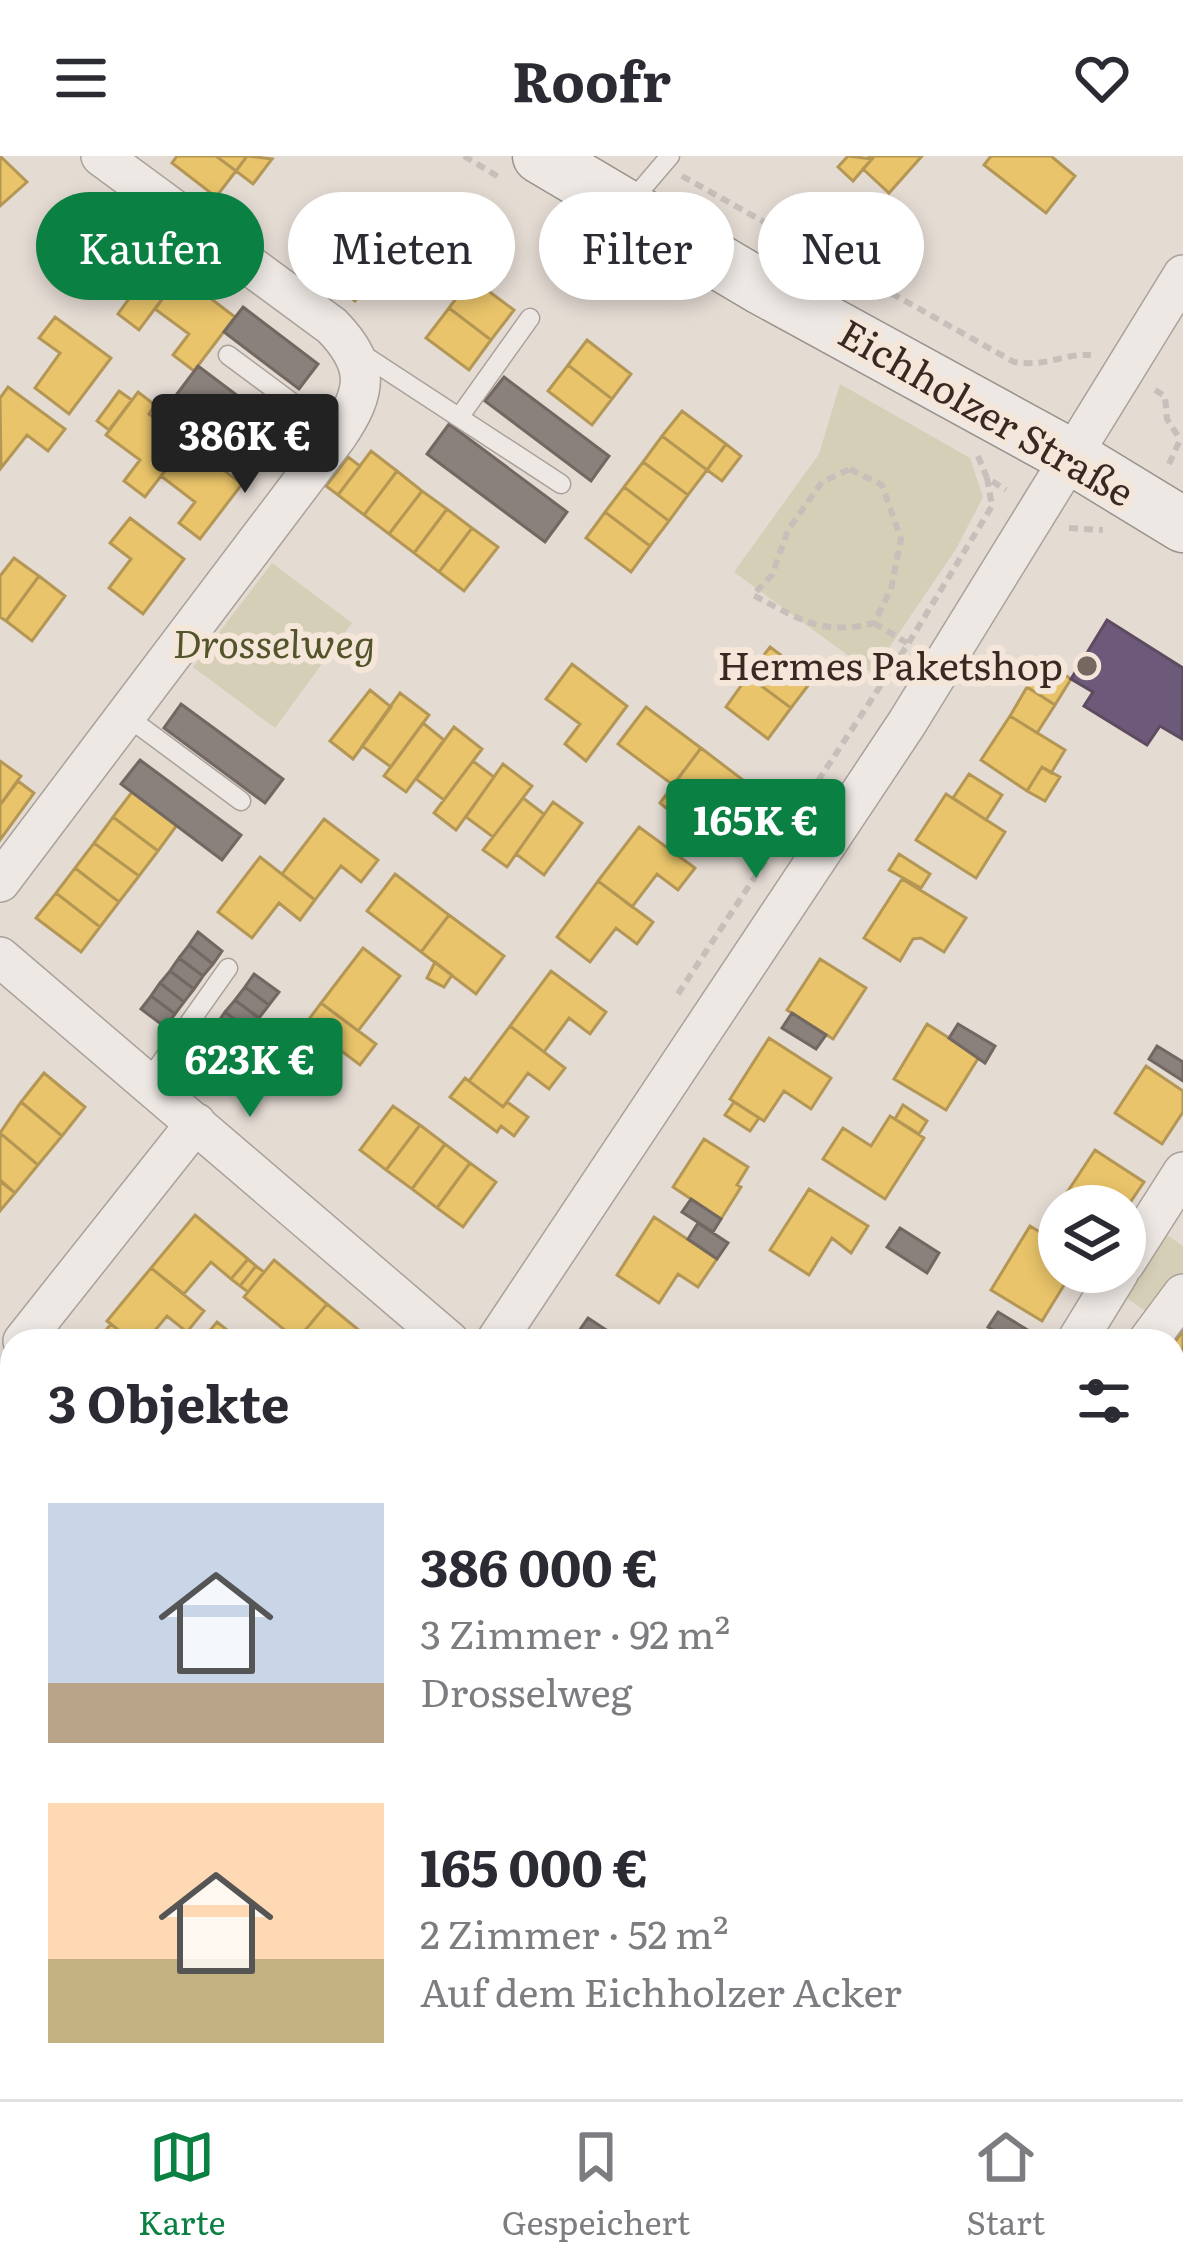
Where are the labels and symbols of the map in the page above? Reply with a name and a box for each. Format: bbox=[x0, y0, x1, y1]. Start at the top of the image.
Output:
street label: Eichholzer Straße bbox=[829, 302, 1146, 519]
pin: 386K € bbox=[147, 394, 343, 496]
park label: Drosselweg bbox=[173, 612, 375, 670]
place label: Hermes Paketshop bbox=[717, 634, 1063, 692]
marker: Hermes Paketshop bbox=[1074, 653, 1100, 679]
pin: 165K € bbox=[658, 779, 854, 881]
pin: 623K € bbox=[152, 1018, 348, 1120]

